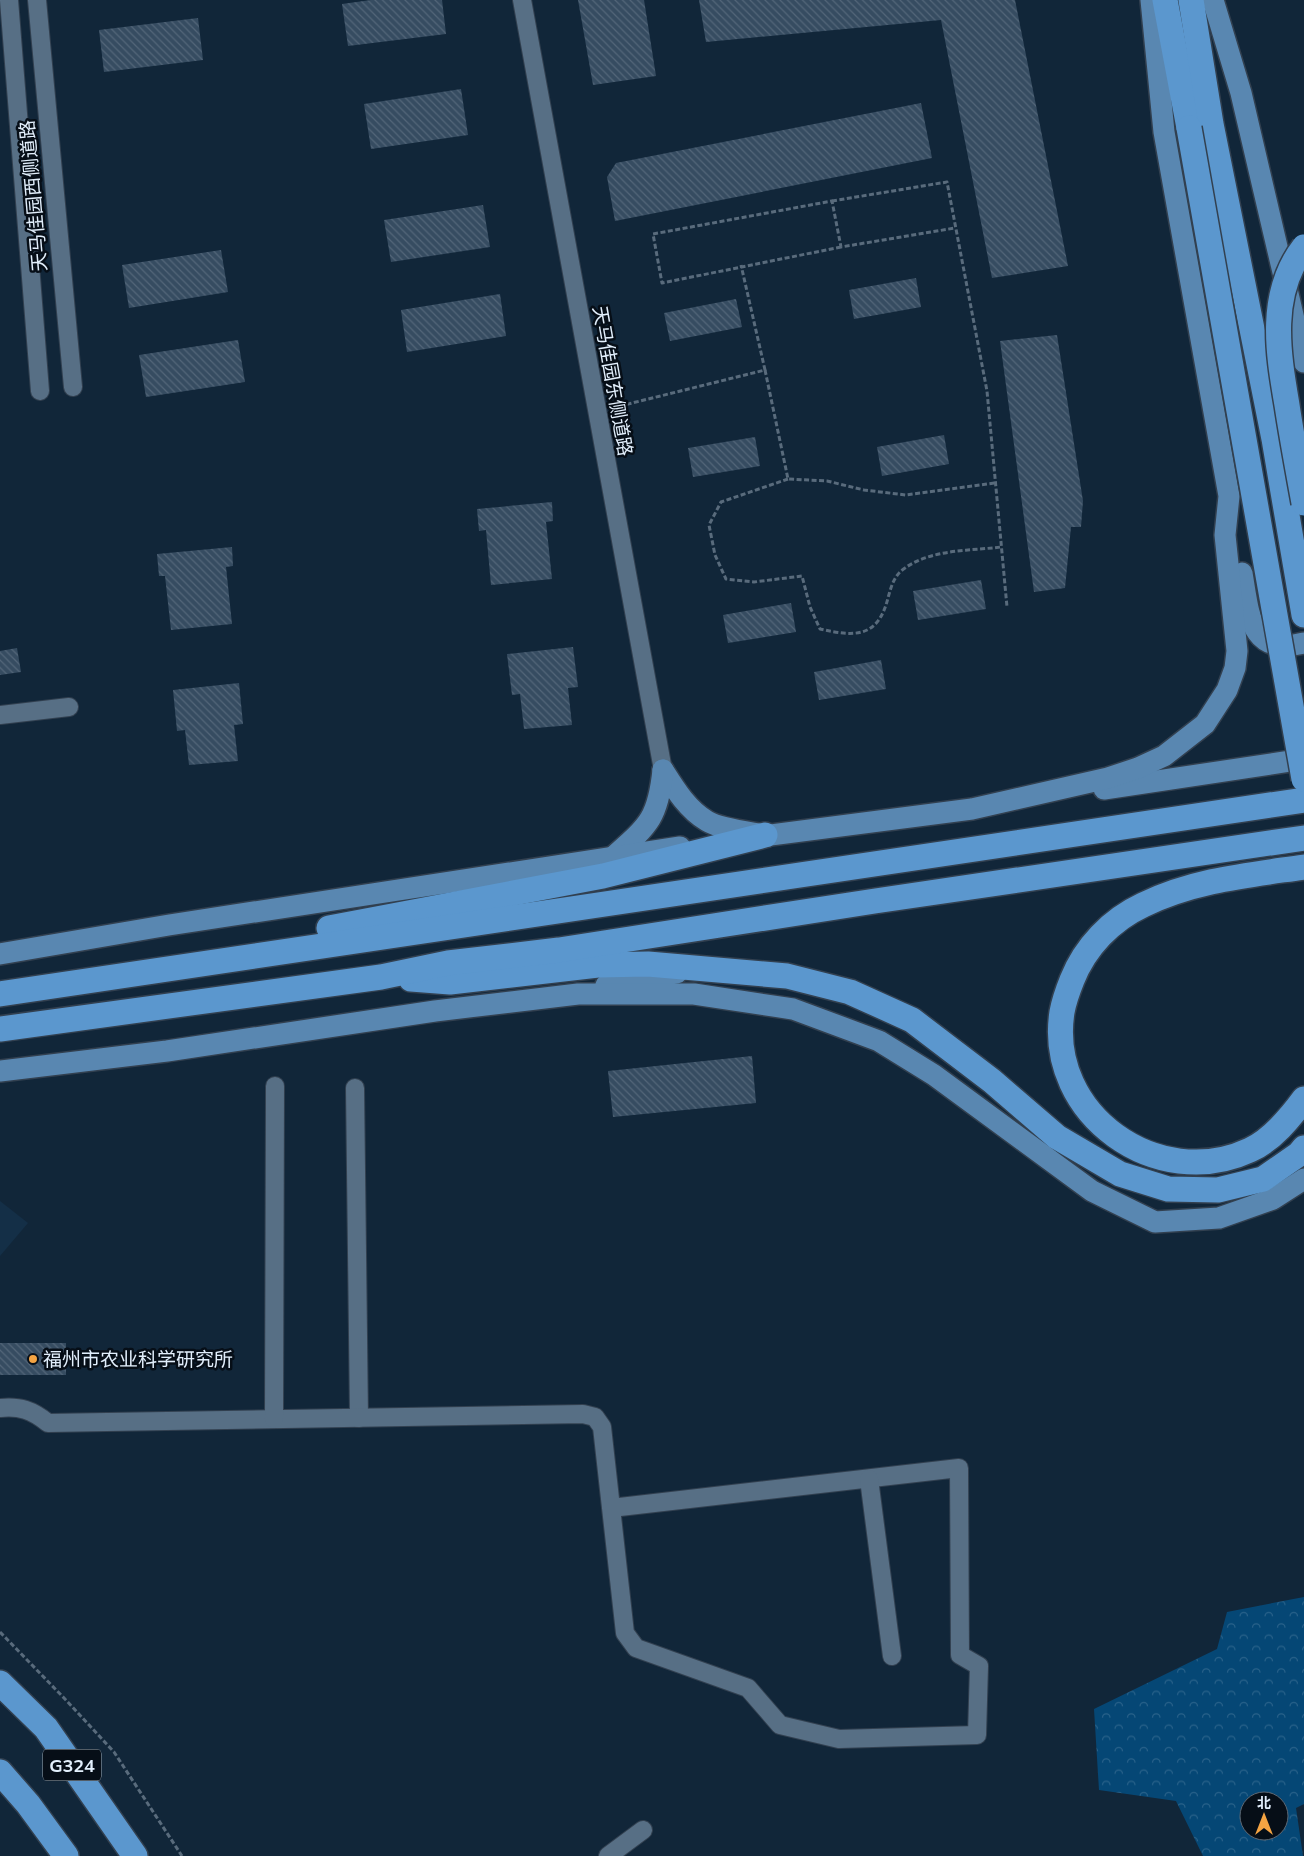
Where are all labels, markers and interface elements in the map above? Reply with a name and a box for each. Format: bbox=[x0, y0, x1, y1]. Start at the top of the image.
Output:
street label: 天马佳园西侧道路 bbox=[14, 119, 52, 273]
street label: 天马佳园东侧道路 bbox=[588, 304, 638, 458]
place label: 福州市农业科学研究所 bbox=[43, 1347, 233, 1371]
marker: 福州市农业科学研究所 bbox=[27, 1353, 39, 1365]
road number: G324 bbox=[43, 1750, 101, 1780]
north arrow bbox=[1239, 1791, 1289, 1841]
text: 北 bbox=[1257, 1794, 1271, 1812]

